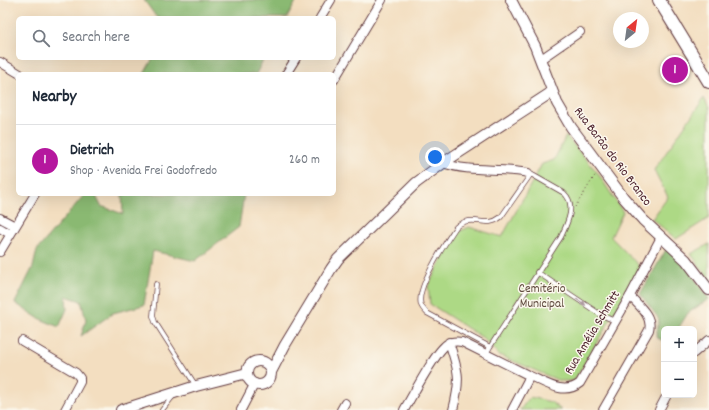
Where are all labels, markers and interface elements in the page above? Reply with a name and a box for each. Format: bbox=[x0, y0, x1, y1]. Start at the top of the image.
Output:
north arrow bbox=[613, 12, 649, 48]
search box bbox=[16, 16, 336, 60]
icon: search bbox=[30, 27, 52, 49]
text: Search here bbox=[62, 27, 130, 49]
pin: 1 bbox=[662, 55, 688, 85]
text: Nearby bbox=[32, 86, 76, 110]
street label: Rua Barão do Rio Branco bbox=[568, 103, 656, 211]
text: Dietrich bbox=[70, 140, 114, 162]
your location bbox=[425, 147, 445, 167]
text: 1 bbox=[44, 151, 46, 170]
text: 260 m bbox=[289, 151, 320, 170]
text: Shop · Avenida Frei Godofredo bbox=[70, 162, 217, 181]
park label: Cemitério Municipal bbox=[519, 280, 566, 314]
street label: Rua Amélia Schmitt bbox=[560, 287, 626, 379]
one-way arrow bbox=[576, 298, 586, 306]
map controls bbox=[661, 326, 697, 398]
button: + bbox=[661, 326, 697, 362]
button: − bbox=[661, 362, 697, 398]

